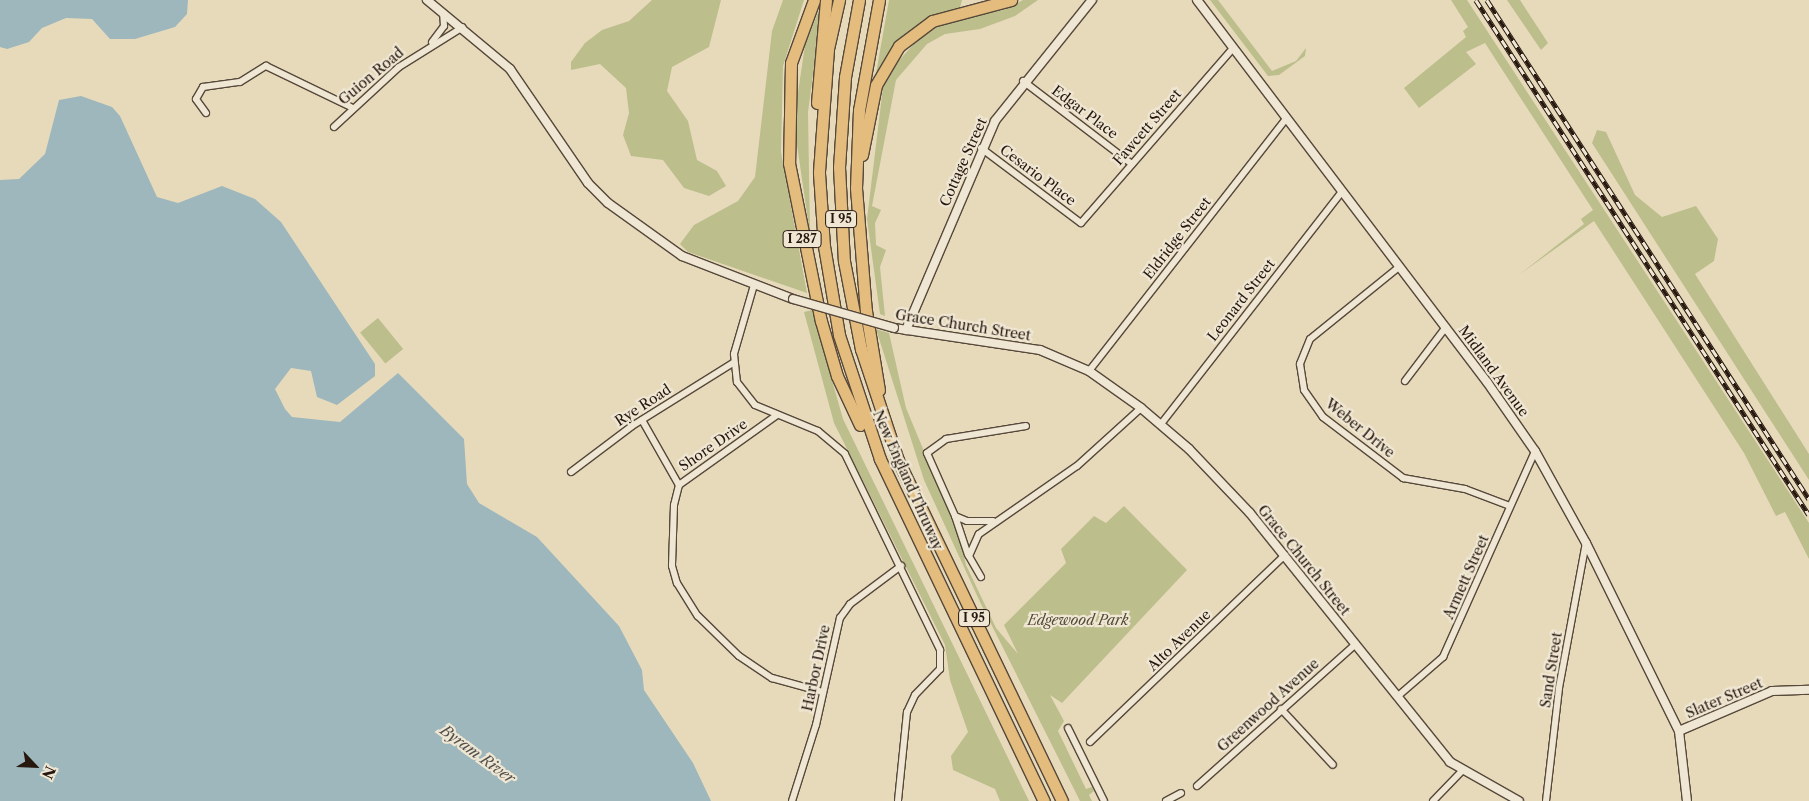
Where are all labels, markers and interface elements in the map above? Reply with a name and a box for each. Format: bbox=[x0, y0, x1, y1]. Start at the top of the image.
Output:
street label: Guion Road bbox=[335, 44, 407, 108]
street label: Edgar Place bbox=[1049, 82, 1121, 142]
street label: Fawcett Street bbox=[1109, 86, 1185, 168]
street label: Cottage Street bbox=[936, 115, 990, 209]
street label: Cesario Place bbox=[997, 141, 1079, 209]
street label: Eldridge Street bbox=[1140, 194, 1214, 282]
road number: I 95 bbox=[825, 210, 857, 228]
road number: I 287 bbox=[782, 230, 822, 248]
street label: Leonard Street bbox=[1204, 256, 1278, 344]
street label: Grace Church Street bbox=[894, 306, 1032, 344]
street label: Midland Avenue bbox=[1455, 322, 1533, 420]
street label: Rye Road bbox=[612, 381, 674, 429]
street label: Weber Drive bbox=[1322, 395, 1398, 461]
street label: New England Thruway bbox=[869, 407, 947, 553]
street label: Shore Drive bbox=[676, 415, 750, 475]
street label: Grace Church Street bbox=[1254, 502, 1354, 618]
street label: Armett Street bbox=[1440, 532, 1492, 622]
street label: Alto Avenue bbox=[1144, 606, 1214, 674]
road number: I 95 bbox=[958, 608, 990, 628]
park label: Edgewood Park bbox=[1028, 612, 1128, 628]
street label: Harbor Drive bbox=[799, 623, 833, 713]
street label: Sand Street bbox=[1537, 631, 1565, 709]
street label: Greenwood Avenue bbox=[1214, 655, 1322, 755]
street label: Slater Street bbox=[1683, 674, 1765, 722]
water label: Byram River bbox=[437, 721, 519, 787]
north arrow bbox=[10, 741, 60, 791]
text: N bbox=[38, 763, 59, 782]

